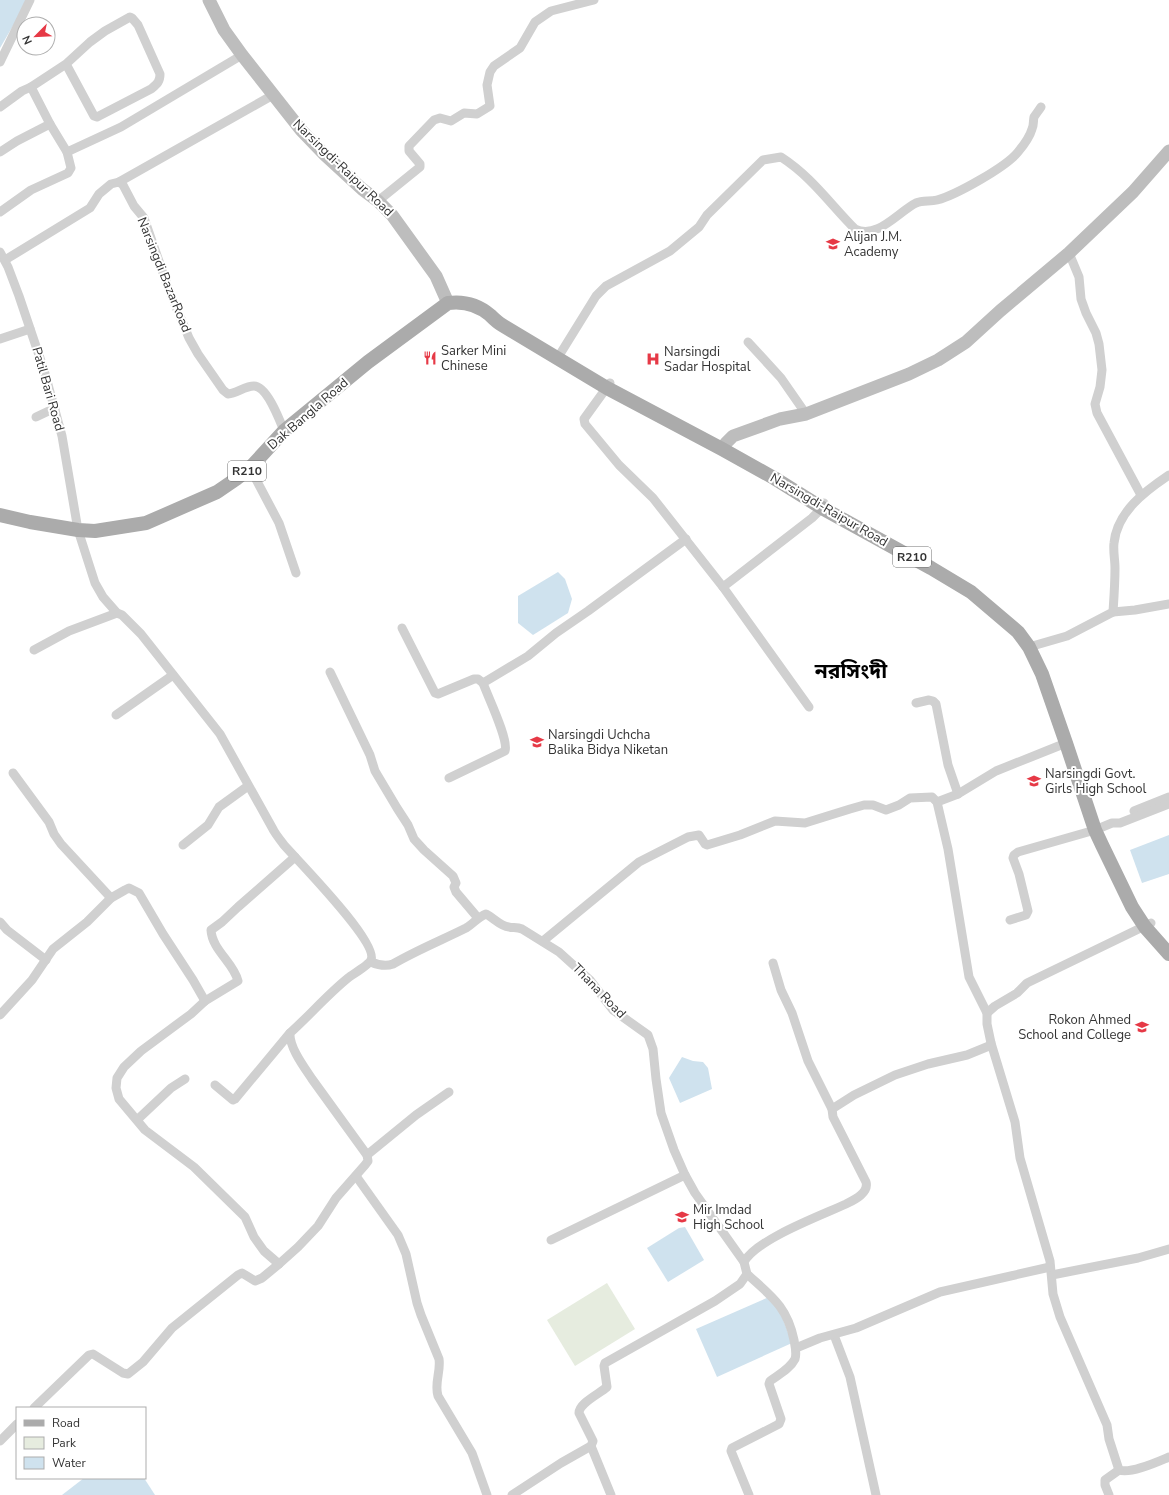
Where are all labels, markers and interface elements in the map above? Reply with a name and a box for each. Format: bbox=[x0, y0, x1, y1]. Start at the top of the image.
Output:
north arrow bbox=[16, 16, 56, 56]
text: N bbox=[19, 33, 36, 47]
street label: Narsingdi-Raipur Road bbox=[289, 115, 397, 221]
street label: Narsingdi BazarRoad bbox=[133, 215, 195, 335]
place label: Alijan J.M. Academy bbox=[844, 228, 902, 261]
school or university icon: Alijan J.M. Academy bbox=[825, 236, 841, 252]
place label: Sarker Mini Chinese bbox=[441, 342, 506, 375]
place label: Narsingdi Sadar Hospital bbox=[664, 343, 751, 376]
street label: Patil Bari Road bbox=[27, 345, 69, 433]
restaurant icon: Sarker Mini Chinese bbox=[422, 350, 438, 366]
hospital icon: Narsingdi Sadar Hospital bbox=[645, 351, 661, 367]
street label: Dak Bangla Road bbox=[264, 374, 352, 454]
road number: R210 bbox=[228, 461, 266, 481]
street label: Narsingdi-Raipur Road bbox=[767, 469, 891, 551]
road number: R210 bbox=[893, 547, 931, 567]
district label: নরসিংদী bbox=[814, 657, 888, 685]
place label: Narsingdi Uchcha Balika Bidya Niketan bbox=[548, 726, 668, 759]
school or university icon: Narsingdi Uchcha Balika Bidya Niketan bbox=[529, 734, 545, 750]
place label: Narsingdi Govt. Girls High School bbox=[1045, 765, 1147, 798]
school or university icon: Narsingdi Govt. Girls High School bbox=[1026, 773, 1042, 789]
street label: Thana Road bbox=[568, 960, 630, 1022]
place label: Rokon Ahmed School and College bbox=[1018, 1011, 1131, 1044]
school or university icon: Rokon Ahmed School and College bbox=[1134, 1019, 1150, 1035]
place label: Mir Imdad High School bbox=[693, 1201, 764, 1234]
school or university icon: Mir Imdad High School bbox=[674, 1209, 690, 1225]
legend bbox=[16, 1407, 146, 1479]
text: Road bbox=[52, 1415, 80, 1431]
text: Park bbox=[52, 1435, 77, 1451]
text: Water bbox=[52, 1455, 86, 1471]

